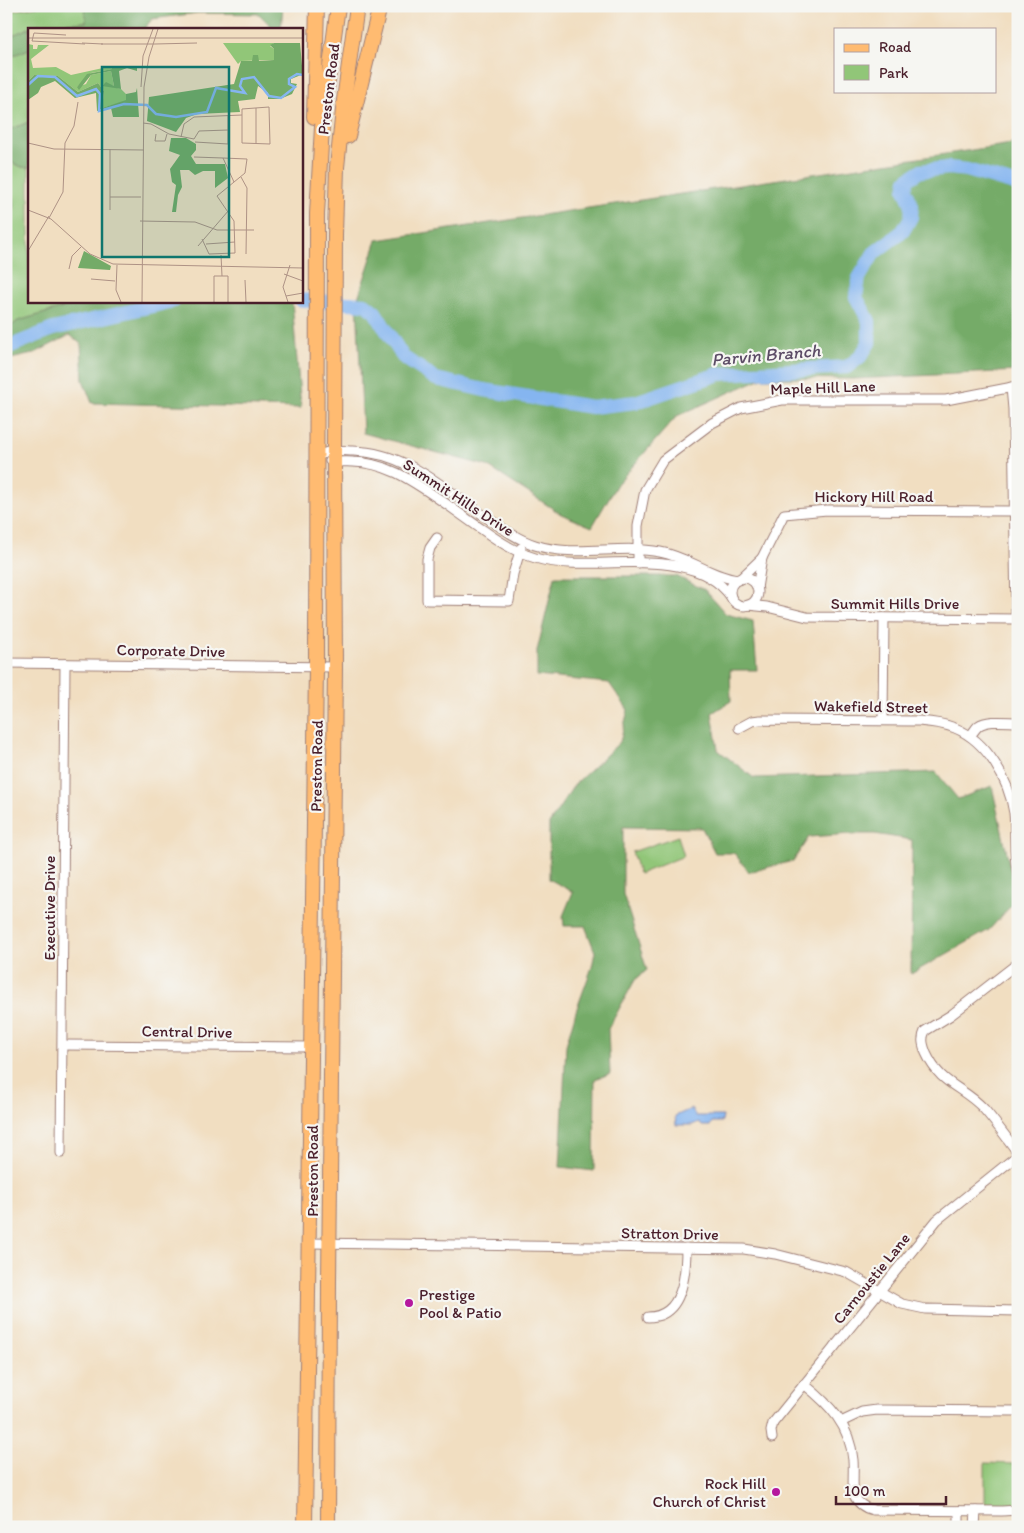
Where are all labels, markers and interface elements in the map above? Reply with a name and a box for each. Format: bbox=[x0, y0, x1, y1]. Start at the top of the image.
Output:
inset map bbox=[28, 28, 302, 302]
legend bbox=[834, 28, 996, 92]
text: Road bbox=[879, 38, 912, 56]
street label: Preston Road bbox=[313, 42, 344, 136]
text: Park bbox=[879, 64, 909, 82]
water label: Parvin Branch bbox=[711, 339, 822, 371]
street label: Maple Hill Lane bbox=[770, 376, 876, 399]
street label: Summit Hills Drive bbox=[400, 454, 518, 540]
street label: Hickory Hill Road bbox=[814, 487, 934, 506]
street label: Summit Hills Drive bbox=[831, 594, 959, 613]
street label: Corporate Drive bbox=[117, 640, 226, 661]
street label: Wakefield Street bbox=[814, 696, 928, 717]
street label: Preston Road bbox=[306, 720, 327, 812]
street label: Executive Drive bbox=[40, 855, 59, 960]
street label: Central Drive bbox=[141, 1021, 233, 1042]
street label: Preston Road bbox=[303, 1125, 322, 1217]
street label: Stratton Drive bbox=[621, 1223, 719, 1244]
street label: Carnoustie Lane bbox=[829, 1229, 914, 1328]
place label: Prestige Pool & Patio bbox=[419, 1285, 502, 1322]
marker: Prestige Pool & Patio bbox=[403, 1297, 415, 1309]
scale bar bbox=[836, 1473, 946, 1505]
place label: Rock Hill Church of Christ bbox=[652, 1474, 766, 1511]
text: 100 m bbox=[844, 1482, 886, 1500]
marker: Rock Hill Church of Christ bbox=[770, 1486, 782, 1498]

